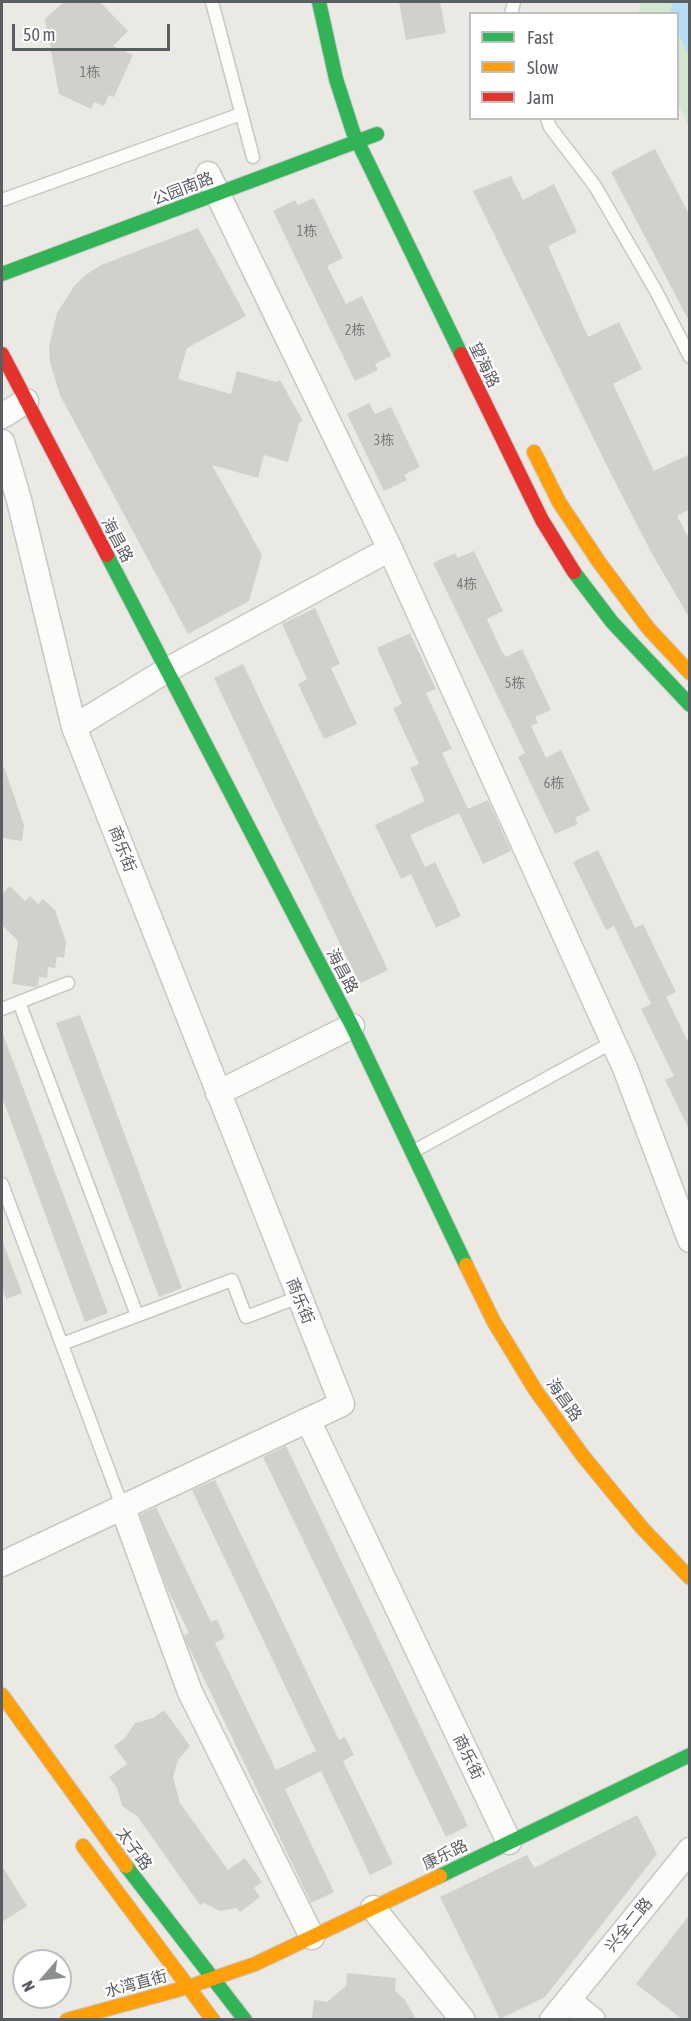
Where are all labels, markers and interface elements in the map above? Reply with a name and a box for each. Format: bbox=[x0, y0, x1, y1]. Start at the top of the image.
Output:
scale bar bbox=[15, 12, 172, 50]
legend bbox=[469, 12, 679, 120]
text: 50 m bbox=[23, 24, 55, 45]
text: Fast bbox=[527, 27, 554, 48]
text: Slow bbox=[527, 57, 558, 78]
house number: 1栋 bbox=[80, 65, 100, 81]
text: Jam bbox=[527, 87, 554, 108]
street label: 公园南路 bbox=[150, 169, 216, 209]
house number: 1栋 bbox=[297, 224, 317, 240]
house number: 2栋 bbox=[345, 323, 365, 339]
street label: 望海路 bbox=[465, 339, 503, 391]
house number: 3栋 bbox=[374, 433, 394, 449]
street label: 海昌路 bbox=[97, 514, 137, 566]
house number: 4栋 bbox=[457, 577, 477, 593]
house number: 5栋 bbox=[505, 676, 525, 692]
house number: 6栋 bbox=[544, 776, 564, 792]
street label: 商乐街 bbox=[104, 823, 140, 875]
street label: 海昌路 bbox=[322, 945, 362, 997]
street label: 商乐街 bbox=[282, 1275, 318, 1327]
street label: 海昌路 bbox=[542, 1375, 586, 1425]
street label: 商乐街 bbox=[449, 1731, 487, 1783]
street label: 太子路 bbox=[112, 1824, 156, 1874]
street label: 康乐路 bbox=[419, 1836, 471, 1874]
street label: 兴全二路 bbox=[601, 1894, 657, 1956]
north arrow bbox=[12, 1949, 72, 2009]
street label: 水湾直街 bbox=[103, 1966, 169, 2002]
text: N bbox=[18, 1978, 38, 1995]

